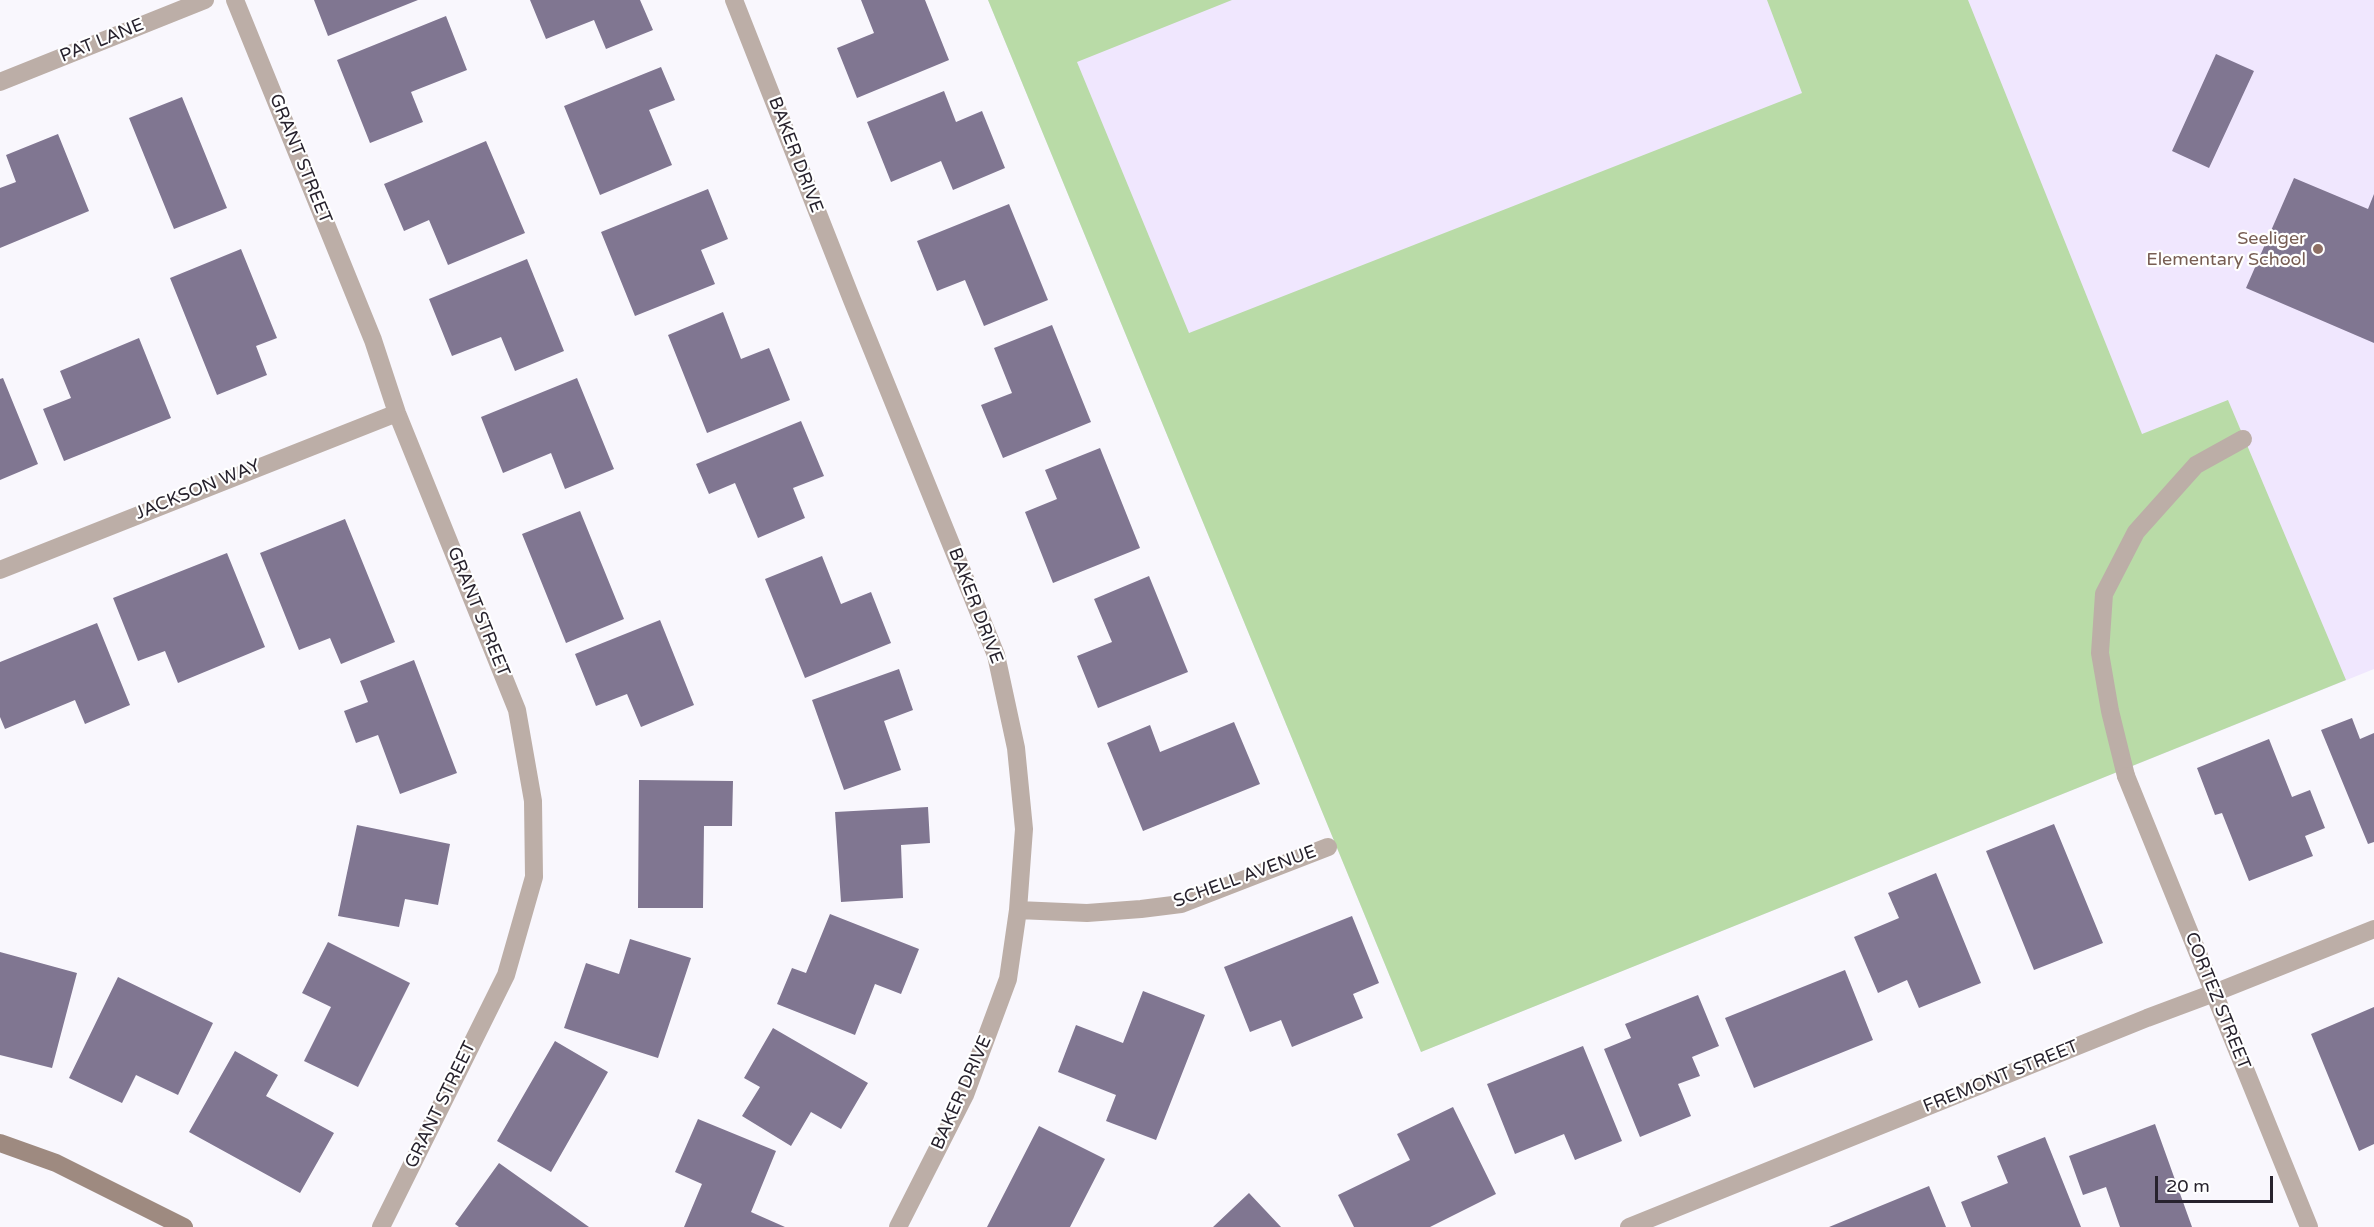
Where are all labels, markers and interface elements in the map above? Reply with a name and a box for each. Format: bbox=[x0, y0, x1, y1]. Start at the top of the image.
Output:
street label: PAT LANE bbox=[57, 14, 147, 68]
street label: GRANT STREET bbox=[264, 91, 336, 227]
street label: BAKER DRIVE bbox=[763, 94, 827, 216]
place label: Seeliger Elementary School bbox=[2146, 228, 2306, 270]
marker: Seeliger Elementary School bbox=[2311, 242, 2325, 256]
street label: JACKSON WAY bbox=[132, 455, 264, 525]
street label: GRANT STREET bbox=[442, 544, 514, 680]
street label: BAKER DRIVE bbox=[943, 545, 1007, 667]
street label: SCHELL AVENUE bbox=[1171, 841, 1319, 913]
street label: CORTEZ STREET bbox=[2180, 929, 2254, 1073]
street label: BAKER DRIVE bbox=[927, 1033, 997, 1153]
street label: FREMONT STREET bbox=[1920, 1036, 2082, 1118]
street label: GRANT STREET bbox=[401, 1038, 481, 1172]
scale bar bbox=[2158, 1164, 2276, 1202]
text: 20 m bbox=[2166, 1175, 2210, 1197]

